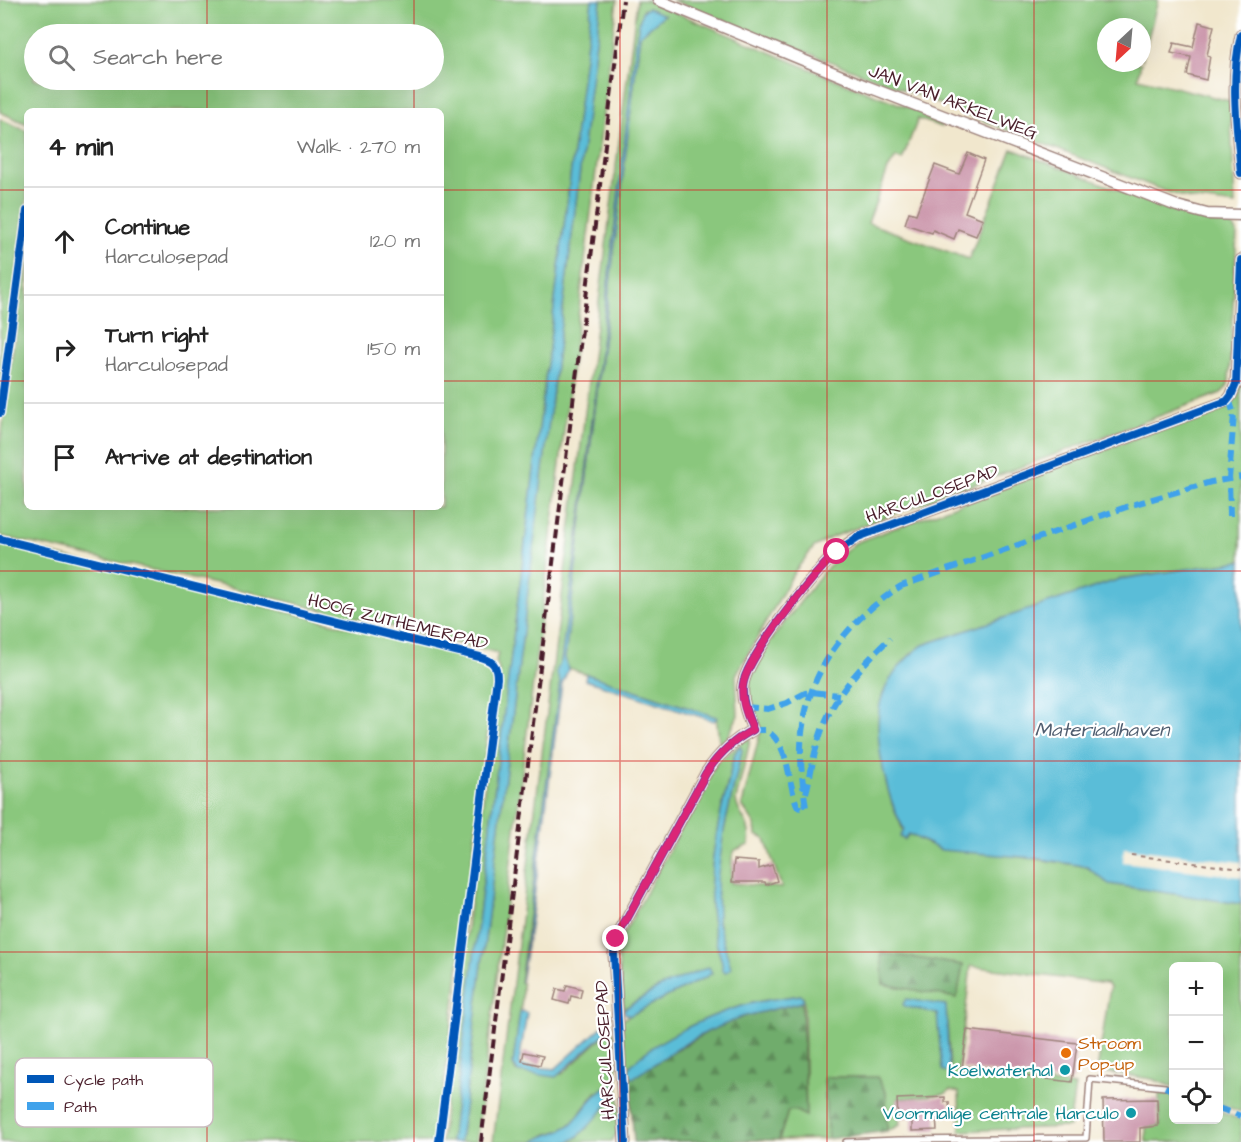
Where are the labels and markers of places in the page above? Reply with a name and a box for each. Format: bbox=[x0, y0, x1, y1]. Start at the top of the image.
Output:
place label: Stroom Pop-up bbox=[1078, 1031, 1141, 1077]
marker: Stroom Pop-up bbox=[1059, 1046, 1073, 1060]
place label: Koelwaterhal bbox=[948, 1058, 1053, 1083]
marker: Koelwaterhal bbox=[1058, 1063, 1072, 1077]
place label: Voormalige centrale Harculo bbox=[883, 1101, 1119, 1127]
marker: Voormalige centrale Harculo bbox=[1124, 1106, 1138, 1120]

